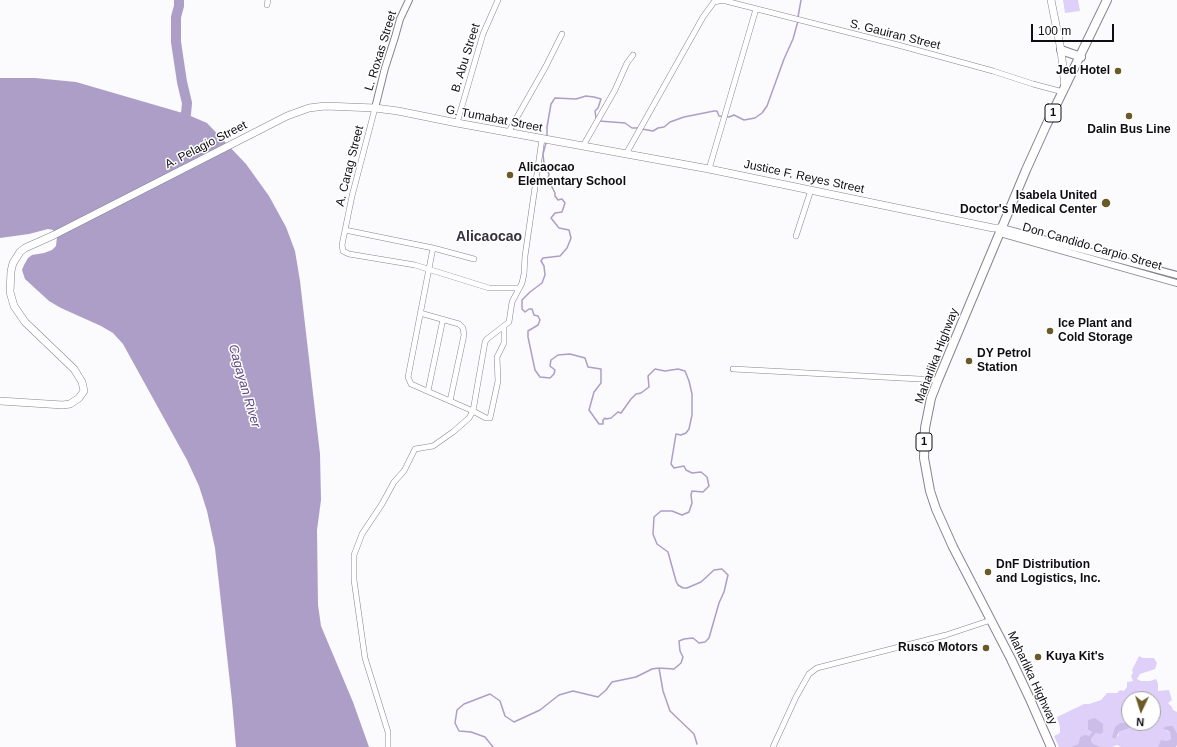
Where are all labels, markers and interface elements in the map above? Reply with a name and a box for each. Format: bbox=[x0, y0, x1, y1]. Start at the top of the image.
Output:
street label: L. Roxas Street bbox=[362, 9, 400, 93]
scale bar bbox=[1033, 16, 1116, 42]
street label: S. Gauiran Street bbox=[848, 17, 942, 53]
street label: B. Abu Street bbox=[449, 22, 483, 94]
text: 100 m bbox=[1038, 24, 1071, 38]
place label: Jed Hotel bbox=[1056, 64, 1110, 78]
marker: Jed Hotel bbox=[1113, 66, 1123, 76]
street label: G. Tumabat Street bbox=[444, 103, 544, 135]
road number: 1 bbox=[1045, 104, 1061, 122]
marker: Dalin Bus Line bbox=[1124, 111, 1134, 121]
street label: A. Pelagio Street bbox=[163, 118, 249, 172]
place label: Dalin Bus Line bbox=[1087, 123, 1171, 137]
street label: A. Carag Street bbox=[333, 124, 367, 208]
street label: Justice F. Reyes Street bbox=[742, 157, 866, 197]
place label: Alicaocao Elementary School bbox=[518, 161, 626, 189]
marker: Alicaocao Elementary School bbox=[505, 170, 515, 180]
place label: Isabela United Doctor's Medical Center bbox=[960, 189, 1097, 217]
marker: Isabela United Doctor's Medical Center bbox=[1100, 197, 1112, 209]
street label: Don Candido Carpio Street bbox=[1021, 220, 1163, 274]
district label: Alicaocao bbox=[456, 229, 522, 245]
street label: Maharlika Highway bbox=[912, 306, 962, 406]
place label: Ice Plant and Cold Storage bbox=[1058, 317, 1133, 345]
marker: Ice Plant and Cold Storage bbox=[1045, 326, 1055, 336]
water label: Cagayan River bbox=[225, 343, 263, 429]
place label: DY Petrol Station bbox=[977, 347, 1031, 375]
marker: DY Petrol Station bbox=[964, 356, 974, 366]
road number: 1 bbox=[916, 433, 932, 451]
place label: DnF Distribution and Logistics, Inc. bbox=[996, 558, 1101, 586]
marker: DnF Distribution and Logistics, Inc. bbox=[983, 567, 993, 577]
street label: Maharlika Highway bbox=[1004, 629, 1060, 727]
place label: Rusco Motors bbox=[898, 641, 978, 655]
marker: Rusco Motors bbox=[981, 643, 991, 653]
place label: Kuya Kit's bbox=[1046, 650, 1104, 664]
marker: Kuya Kit's bbox=[1033, 652, 1043, 662]
north arrow bbox=[1121, 691, 1161, 731]
text: N bbox=[1136, 716, 1145, 728]

